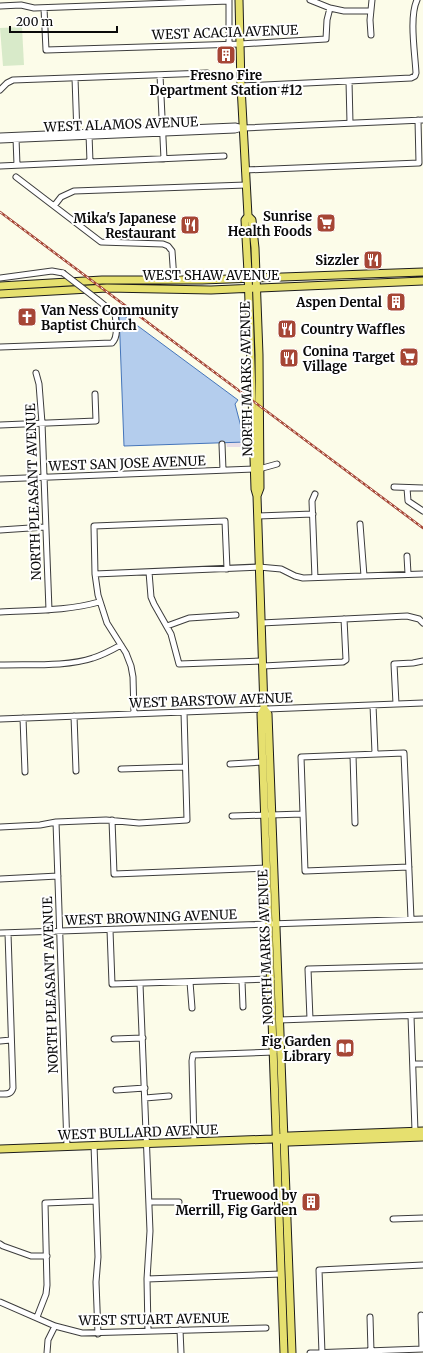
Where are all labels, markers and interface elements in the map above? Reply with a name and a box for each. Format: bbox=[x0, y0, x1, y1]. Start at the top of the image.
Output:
scale bar bbox=[10, 8, 117, 34]
text: 200 m bbox=[16, 14, 53, 29]
street label: WEST ACACIA AVENUE bbox=[151, 21, 299, 44]
building icon: Fresno Fire Department Station #12 bbox=[215, 44, 237, 66]
place label: Fresno Fire Department Station #12 bbox=[150, 67, 303, 99]
street label: WEST ALAMOS AVENUE bbox=[43, 113, 199, 136]
place label: Sunrise Health Foods bbox=[228, 208, 312, 240]
place label: Mika's Japanese Restaurant bbox=[74, 210, 177, 242]
supermarket icon: Sunrise Health Foods bbox=[315, 212, 337, 234]
restaurant icon: Mika's Japanese Restaurant bbox=[179, 214, 201, 236]
restaurant icon: Sizzler bbox=[362, 249, 384, 271]
place label: Sizzler bbox=[315, 252, 359, 269]
street label: WEST SHAW AVENUE bbox=[142, 267, 280, 284]
building icon: Aspen Dental bbox=[385, 291, 407, 313]
place label: Aspen Dental bbox=[295, 294, 382, 311]
street label: NORTH MARKS AVENUE bbox=[237, 300, 256, 457]
place label: Van Ness Community Baptist Church bbox=[40, 302, 179, 334]
church icon: Van Ness Community Baptist Church bbox=[16, 306, 38, 328]
restaurant icon: Country Waffles bbox=[276, 318, 298, 340]
place label: Country Waffles bbox=[301, 321, 405, 338]
place label: Conina Village bbox=[302, 343, 348, 375]
supermarket icon: Target bbox=[398, 346, 420, 368]
restaurant icon: Conina Village bbox=[278, 347, 300, 369]
place label: Target bbox=[353, 349, 396, 366]
street label: NORTH PLEASANT AVENUE bbox=[22, 402, 45, 581]
street label: WEST SAN JOSE AVENUE bbox=[47, 452, 207, 475]
street label: WEST BARSTOW AVENUE bbox=[128, 689, 294, 712]
street label: NORTH MARKS AVENUE bbox=[254, 868, 277, 1025]
street label: NORTH PLEASANT AVENUE bbox=[39, 895, 62, 1074]
street label: WEST BROWNING AVENUE bbox=[64, 906, 238, 929]
place label: Fig Garden Library bbox=[261, 1033, 331, 1065]
library icon: Fig Garden Library bbox=[334, 1037, 356, 1059]
street label: WEST BULLARD AVENUE bbox=[57, 1121, 219, 1144]
place label: Truewood by Merrill, Fig Garden bbox=[175, 1187, 297, 1219]
building icon: Truewood by Merrill, Fig Garden bbox=[300, 1191, 322, 1213]
street label: WEST STUART AVENUE bbox=[78, 1310, 230, 1329]

